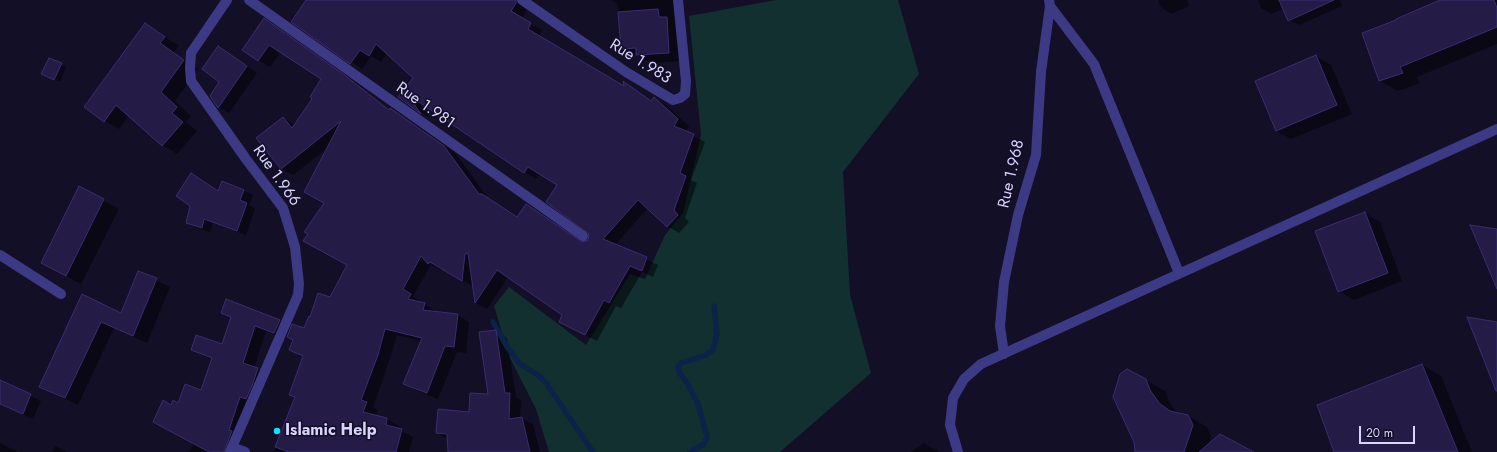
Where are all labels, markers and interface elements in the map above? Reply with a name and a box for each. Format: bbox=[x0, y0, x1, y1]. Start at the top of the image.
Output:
street label: Rue 1.983 bbox=[606, 36, 674, 88]
street label: Rue 1.981 bbox=[392, 79, 458, 133]
street label: Rue 1.968 bbox=[995, 138, 1029, 210]
street label: Rue 1.966 bbox=[248, 142, 304, 210]
scale bar bbox=[1361, 418, 1417, 444]
place label: Islamic Help bbox=[285, 421, 377, 441]
text: 20 m bbox=[1366, 424, 1393, 442]
marker: Islamic Help bbox=[272, 426, 282, 436]

